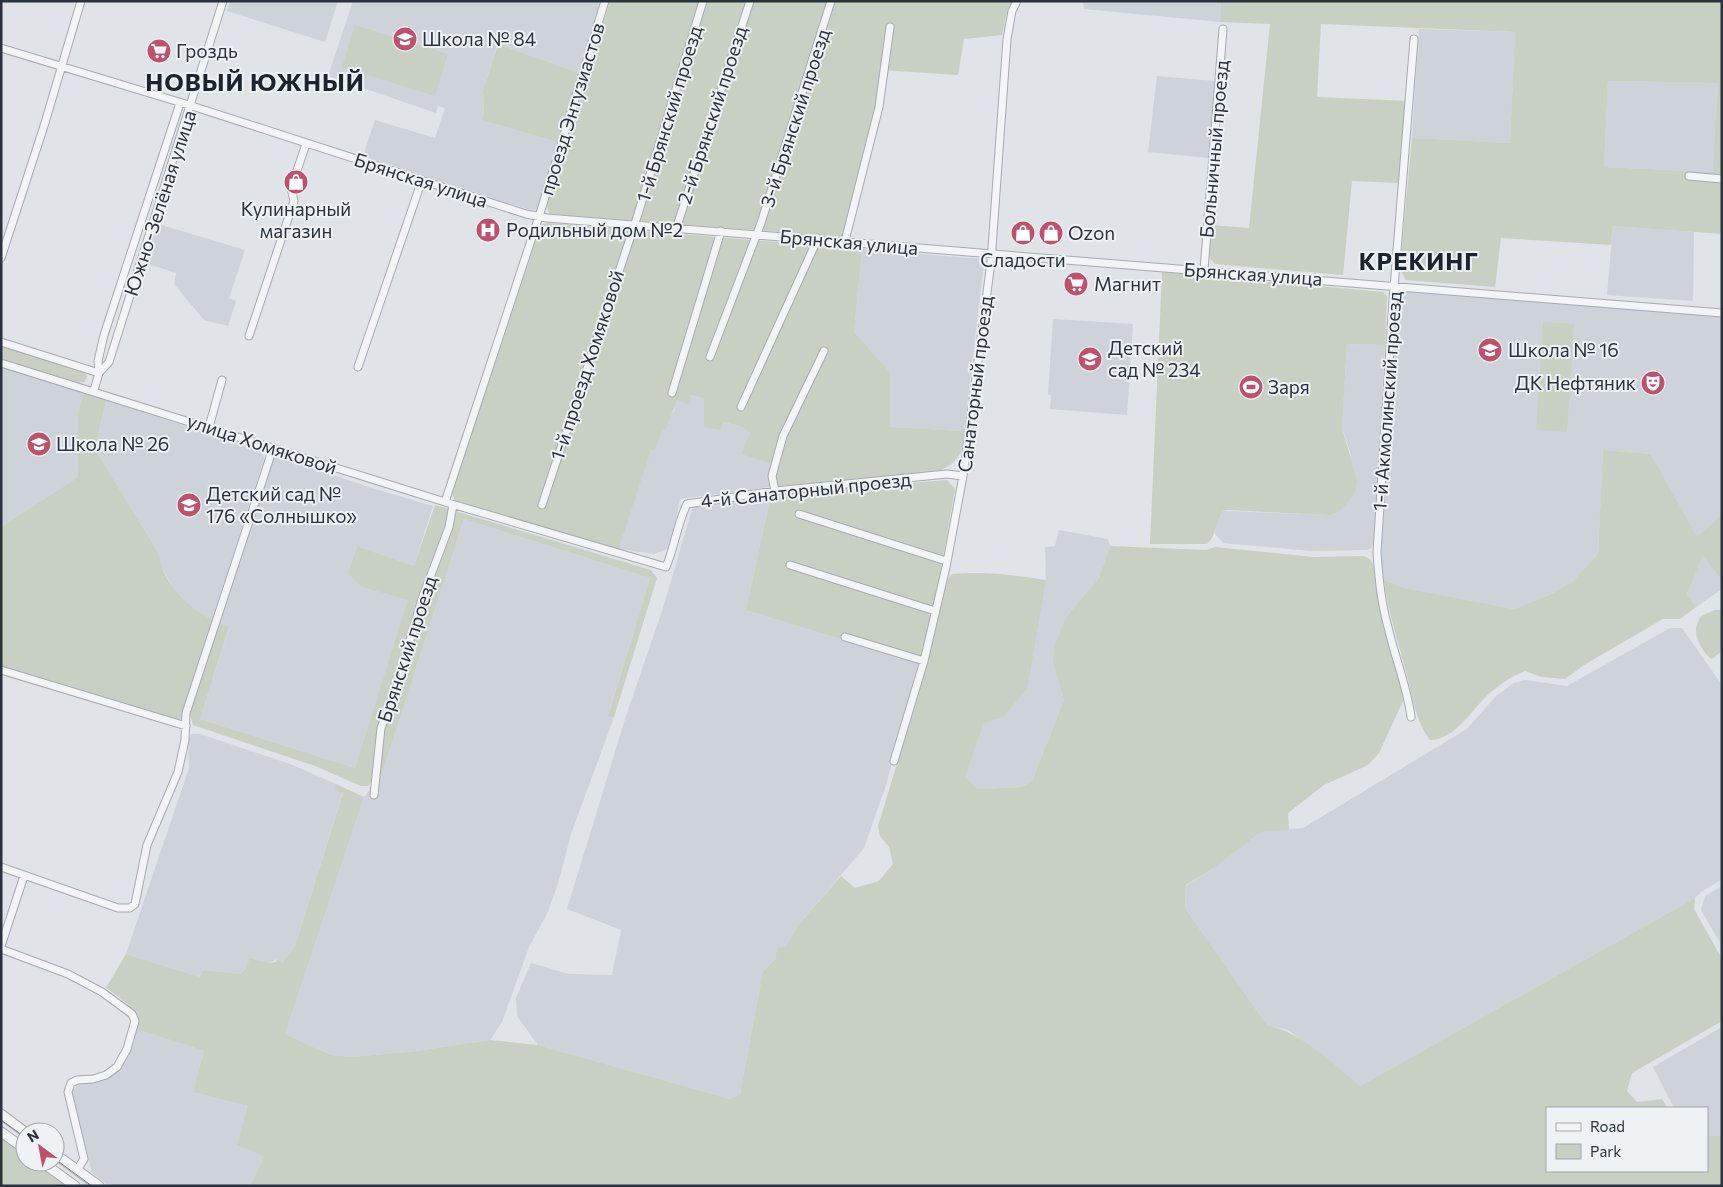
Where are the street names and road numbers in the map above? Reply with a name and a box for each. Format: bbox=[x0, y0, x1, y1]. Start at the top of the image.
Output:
street label: проезд Энтузиастов bbox=[534, 20, 609, 198]
street label: 1-й Брянский проезд bbox=[631, 23, 706, 205]
street label: 2-й Брянский проезд bbox=[672, 23, 751, 207]
street label: 3-й Брянский проезд bbox=[755, 26, 834, 210]
street label: Больничный проезд bbox=[1194, 59, 1233, 239]
street label: Южно-Зелёная улица bbox=[119, 107, 200, 299]
street label: Брянская улица bbox=[352, 147, 491, 212]
street label: Брянская улица bbox=[779, 224, 919, 259]
street label: Брянская улица bbox=[1183, 257, 1323, 290]
street label: 1-й проезд Хомяковой bbox=[545, 267, 628, 463]
street label: 1-й Акмолинский проезд bbox=[1367, 290, 1406, 511]
street label: Санаторный проезд bbox=[952, 294, 997, 473]
street label: улица Хомяковой bbox=[184, 408, 340, 479]
street label: 4-й Санаторный проезд bbox=[700, 467, 912, 512]
street label: Брянский проезд bbox=[372, 573, 441, 725]

